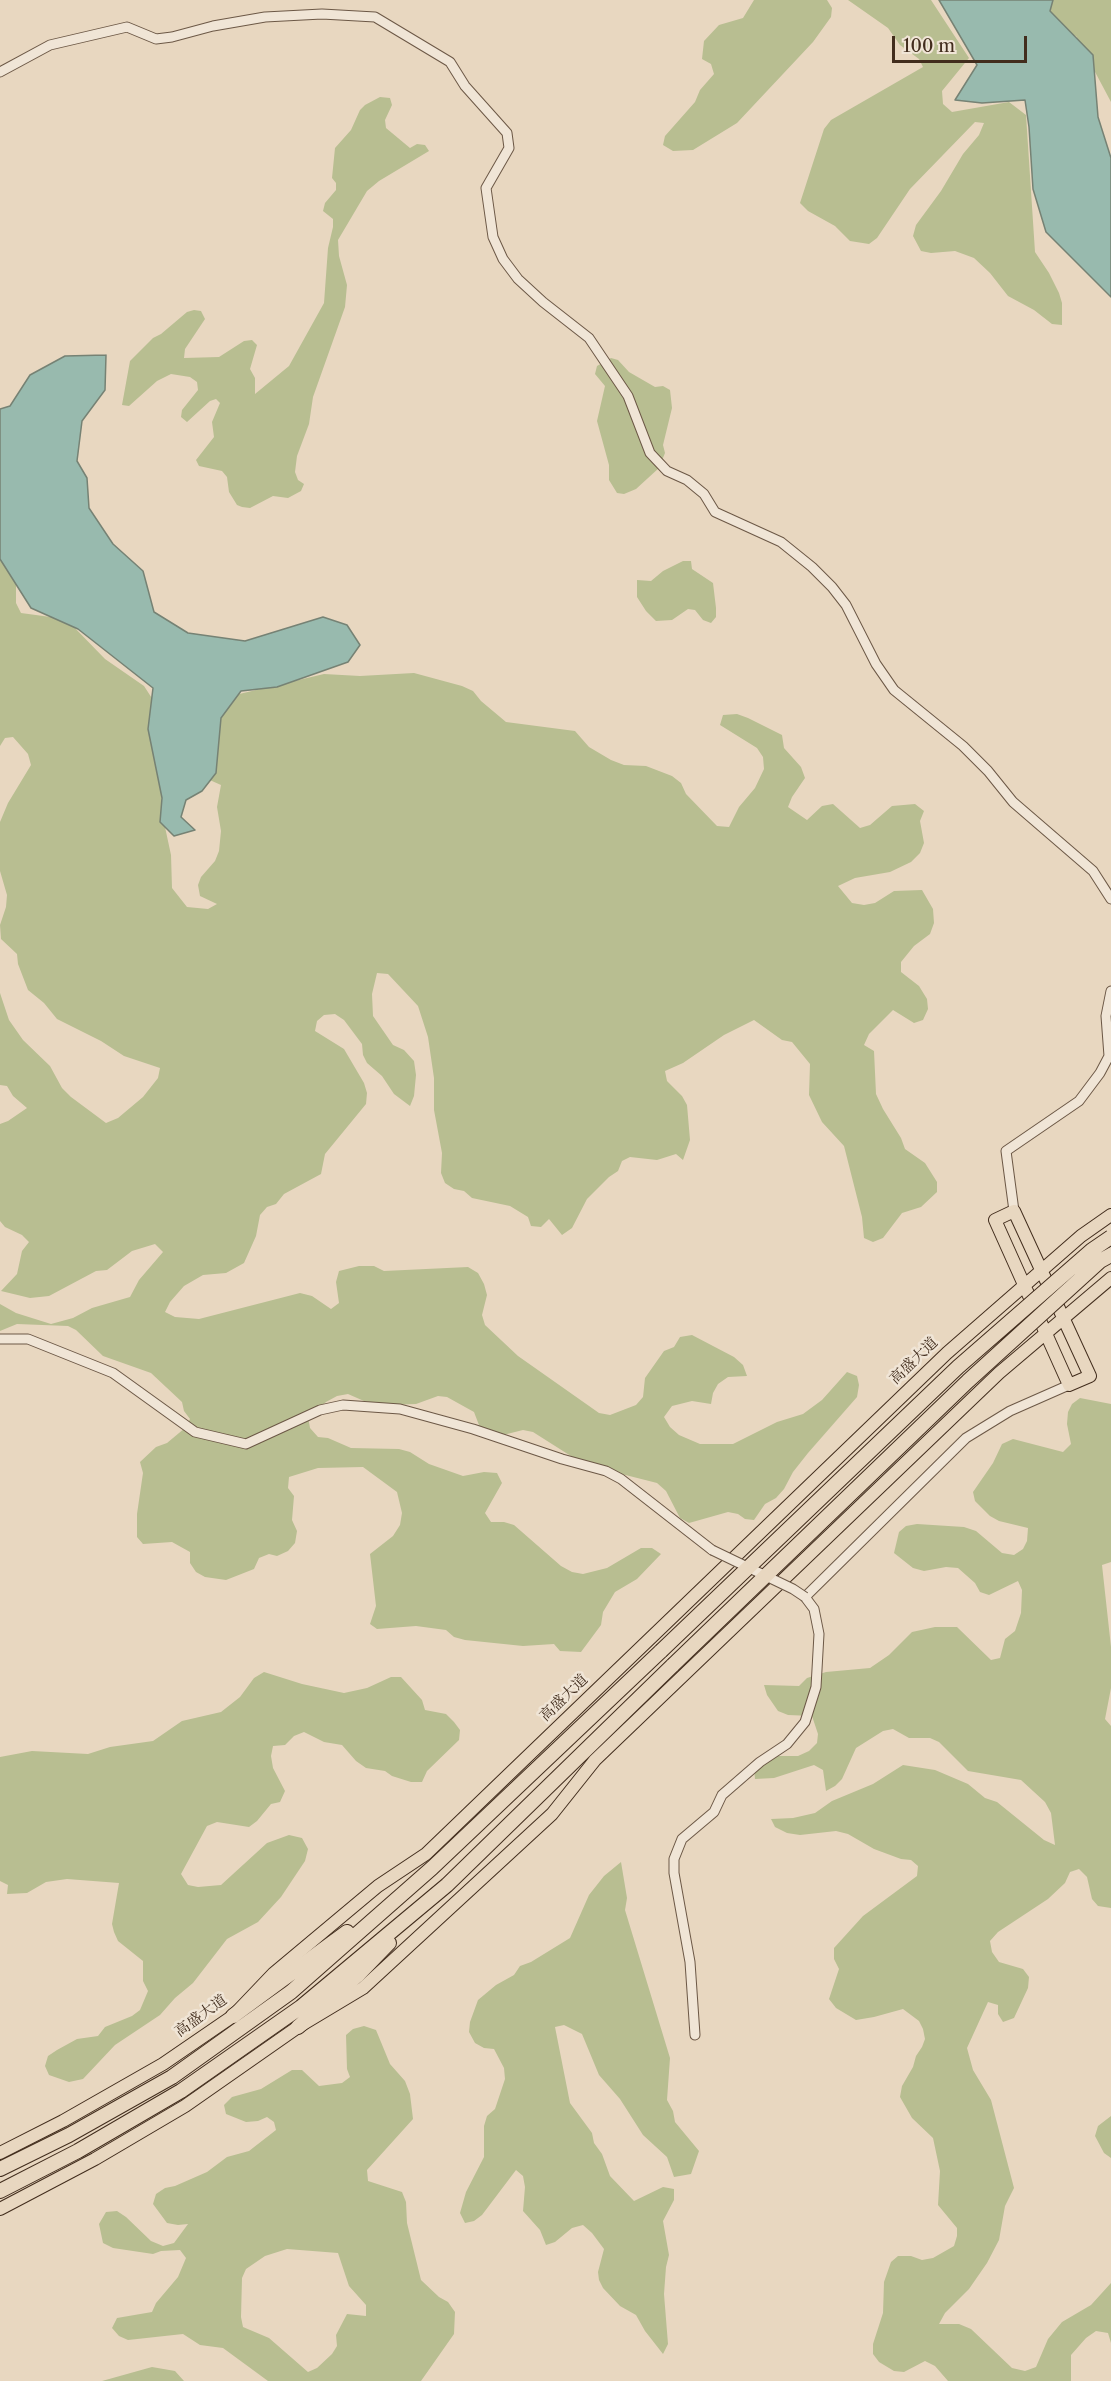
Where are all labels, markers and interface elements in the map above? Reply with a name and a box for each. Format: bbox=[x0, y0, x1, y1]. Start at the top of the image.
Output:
scale bar bbox=[895, 24, 1030, 62]
text: 100 m bbox=[903, 35, 955, 57]
street label: 高盛大道 bbox=[886, 1334, 942, 1388]
street label: 高盛大道 bbox=[536, 1671, 592, 1725]
street label: 高盛大道 bbox=[171, 1991, 231, 2041]

